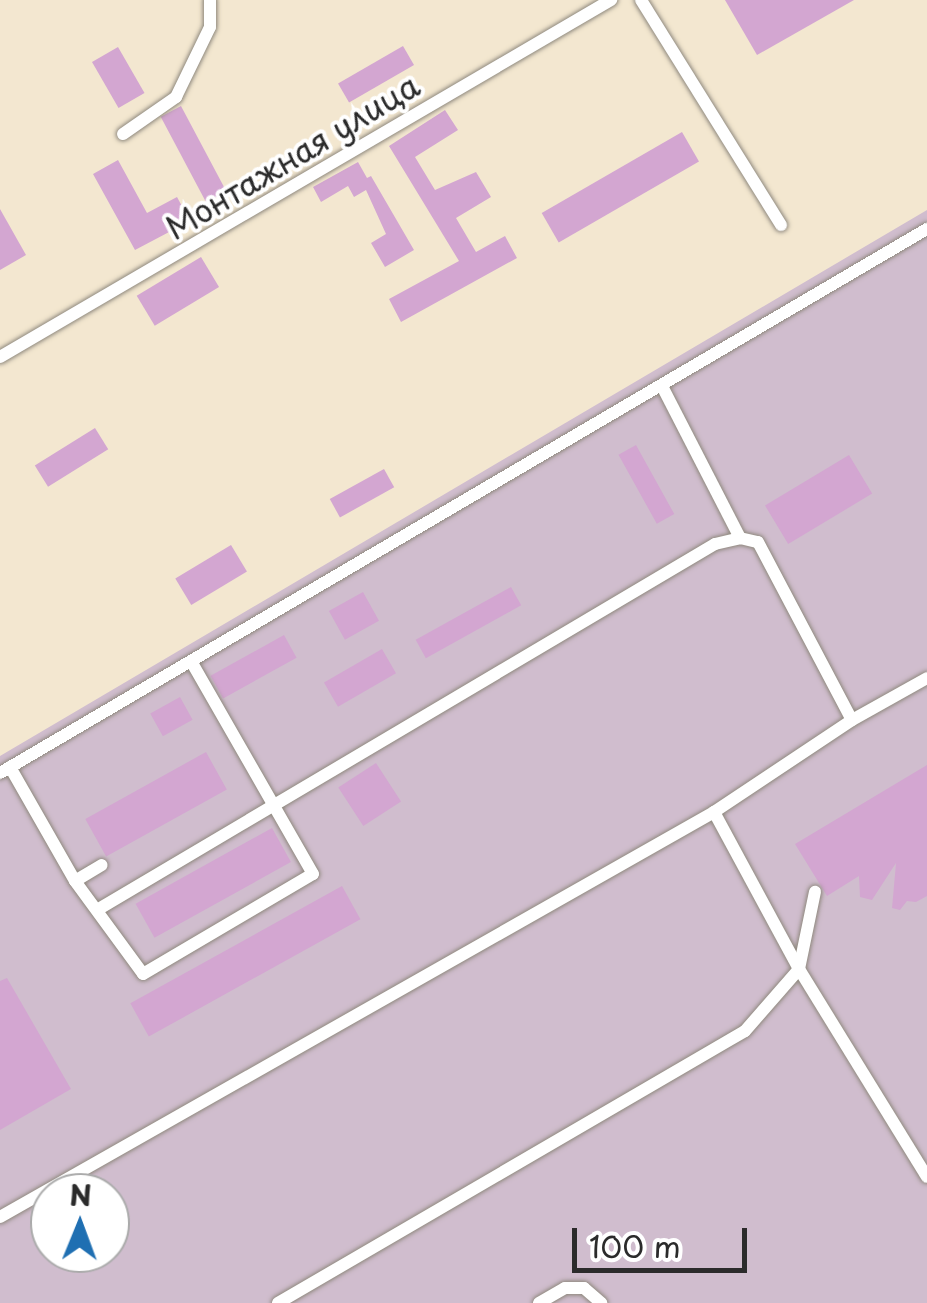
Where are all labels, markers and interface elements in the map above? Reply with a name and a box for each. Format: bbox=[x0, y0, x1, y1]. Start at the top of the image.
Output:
street label: Монтажная улица bbox=[158, 65, 426, 247]
north arrow bbox=[30, 1173, 130, 1273]
text: N bbox=[69, 1173, 92, 1216]
scale bar bbox=[577, 1208, 752, 1270]
text: 100 m bbox=[589, 1223, 681, 1268]

